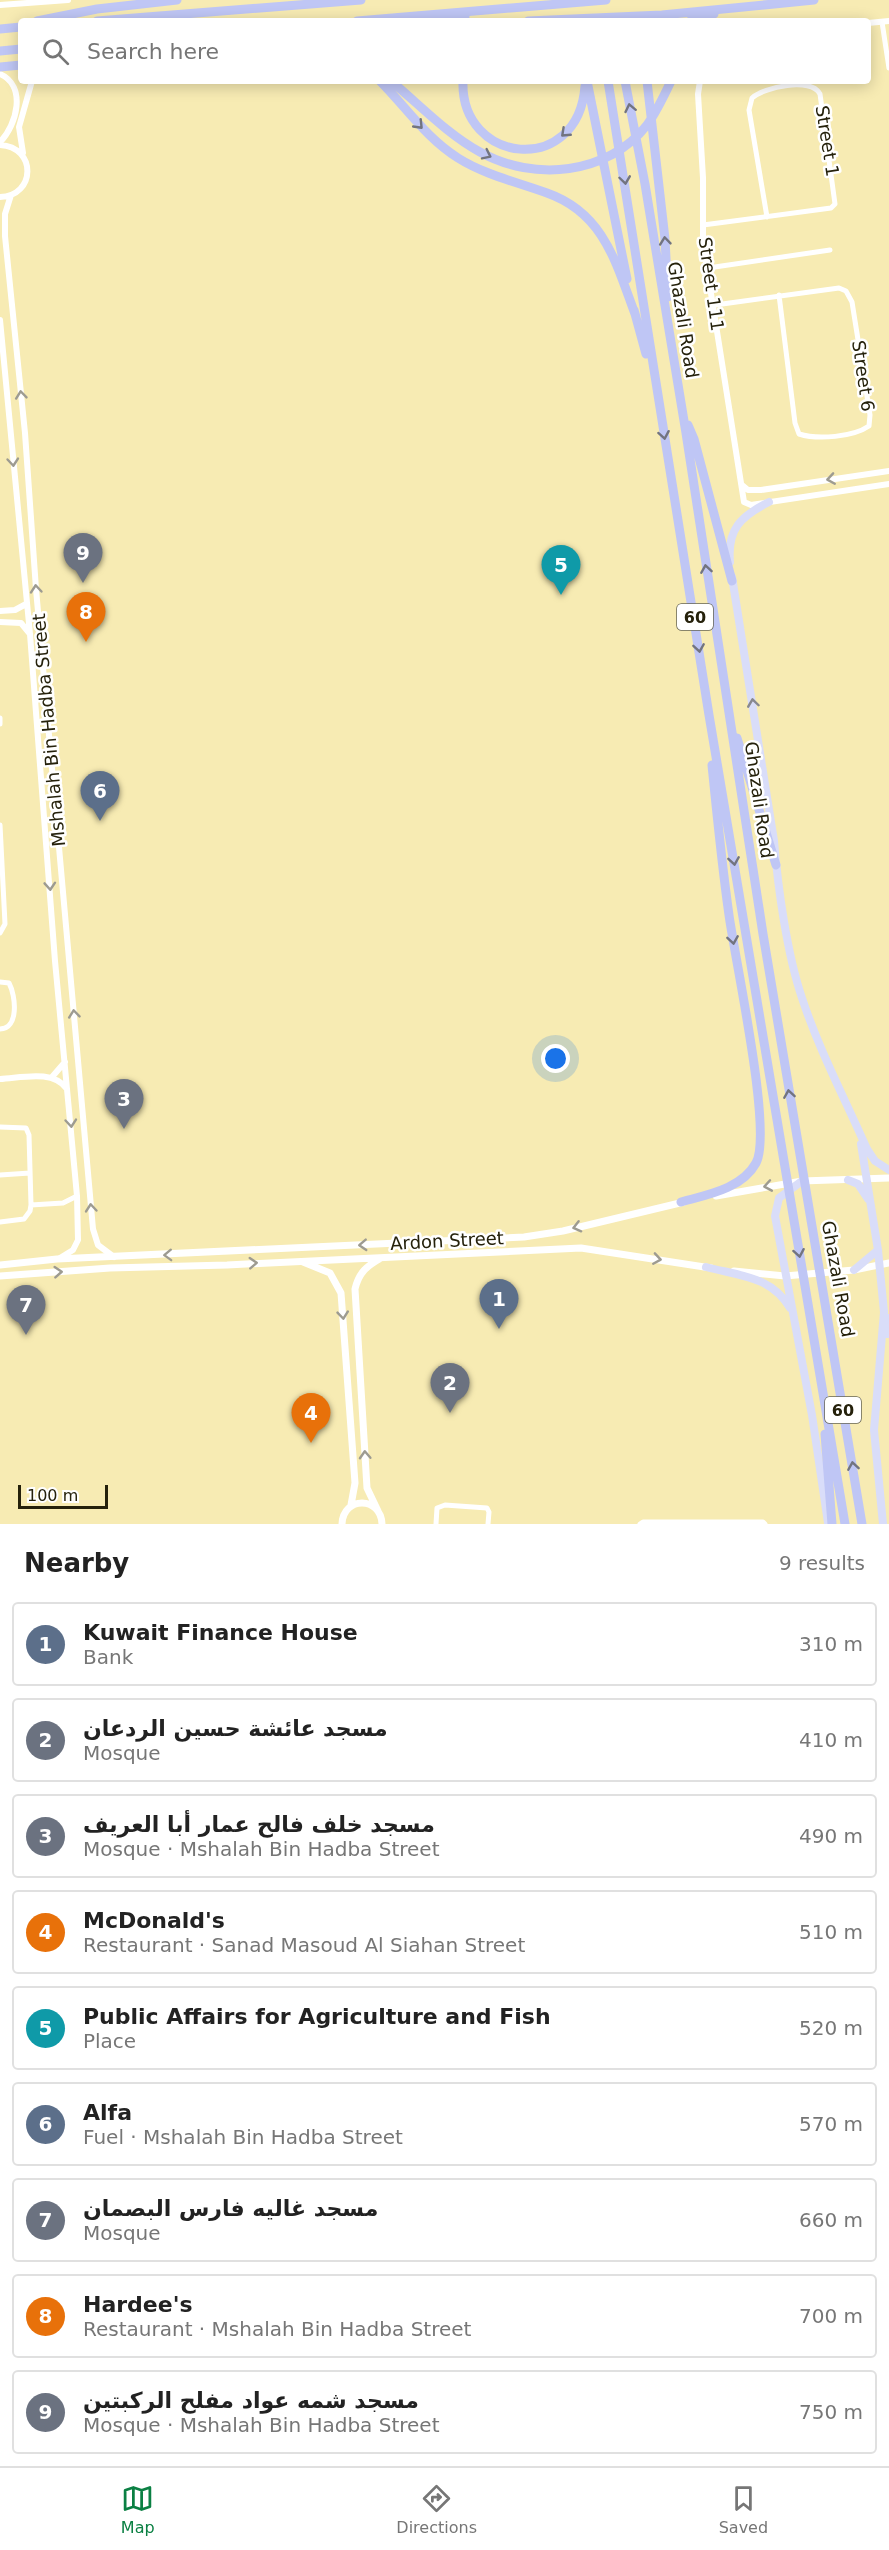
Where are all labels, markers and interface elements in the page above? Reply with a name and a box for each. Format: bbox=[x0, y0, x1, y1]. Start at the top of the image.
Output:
search box bbox=[18, 18, 871, 84]
icon: search bbox=[39, 35, 72, 68]
text: Search here bbox=[87, 39, 219, 64]
one-way arrow bbox=[624, 103, 637, 113]
street label: Street 1 bbox=[812, 104, 843, 178]
one-way arrow bbox=[412, 118, 423, 128]
one-way arrow bbox=[562, 126, 572, 137]
one-way arrow bbox=[480, 147, 491, 159]
one-way arrow bbox=[619, 175, 631, 185]
street label: Street 111 bbox=[695, 236, 728, 332]
one-way arrow bbox=[659, 237, 672, 246]
street label: Ghazali Road bbox=[664, 260, 703, 380]
street label: Street 6 bbox=[848, 339, 879, 413]
one-way arrow bbox=[15, 390, 28, 399]
one-way arrow bbox=[657, 430, 670, 440]
one-way arrow bbox=[6, 458, 19, 467]
one-way arrow bbox=[827, 473, 836, 485]
pin: 9 bbox=[64, 534, 103, 583]
pin: 5 bbox=[542, 546, 580, 595]
one-way arrow bbox=[701, 565, 713, 574]
one-way arrow bbox=[30, 585, 43, 594]
pin: 8 bbox=[66, 592, 106, 642]
road number: 60 bbox=[677, 604, 713, 630]
street label: Mshalah Bin Hadba Street bbox=[28, 613, 69, 847]
one-way arrow bbox=[693, 644, 705, 653]
one-way arrow bbox=[747, 699, 759, 708]
street label: Ghazali Road bbox=[741, 740, 778, 860]
pin: 6 bbox=[80, 772, 120, 821]
one-way arrow bbox=[727, 857, 739, 866]
one-way arrow bbox=[43, 882, 56, 891]
one-way arrow bbox=[726, 935, 739, 945]
one-way arrow bbox=[69, 1009, 81, 1018]
your location bbox=[541, 1044, 570, 1073]
pin: 3 bbox=[104, 1080, 144, 1129]
one-way arrow bbox=[784, 1089, 796, 1099]
one-way arrow bbox=[64, 1118, 77, 1127]
one-way arrow bbox=[763, 1179, 773, 1191]
one-way arrow bbox=[85, 1203, 98, 1212]
street label: Ghazali Road bbox=[818, 1219, 859, 1339]
one-way arrow bbox=[573, 1220, 583, 1233]
street label: Ardon Street bbox=[390, 1227, 504, 1254]
one-way arrow bbox=[358, 1238, 367, 1251]
one-way arrow bbox=[792, 1247, 805, 1257]
one-way arrow bbox=[163, 1249, 172, 1261]
one-way arrow bbox=[652, 1253, 662, 1265]
one-way arrow bbox=[249, 1257, 258, 1270]
one-way arrow bbox=[54, 1265, 63, 1278]
pin: 1 bbox=[480, 1280, 518, 1329]
pin: 7 bbox=[6, 1286, 46, 1335]
one-way arrow bbox=[337, 1310, 349, 1319]
pin: 2 bbox=[430, 1364, 470, 1413]
pin: 4 bbox=[292, 1394, 330, 1443]
road number: 60 bbox=[825, 1397, 861, 1423]
one-way arrow bbox=[358, 1450, 371, 1459]
one-way arrow bbox=[847, 1462, 859, 1471]
scale bar bbox=[18, 1482, 108, 1510]
text: 100 m bbox=[27, 1486, 78, 1505]
text: Nearby bbox=[24, 1548, 129, 1578]
text: 9 results bbox=[779, 1551, 865, 1575]
text: Kuwait Finance House bbox=[83, 1620, 358, 1645]
text: 1 bbox=[39, 1632, 52, 1656]
text: 310 m bbox=[799, 1632, 863, 1656]
text: Bank bbox=[83, 1645, 133, 1669]
text: مسجد عائشة حسين الردعان bbox=[83, 1716, 388, 1741]
text: 2 bbox=[39, 1728, 52, 1752]
text: 410 m bbox=[799, 1728, 863, 1752]
text: Mosque bbox=[83, 1741, 161, 1765]
text: مسجد خلف فالح عمار أبا العريف bbox=[83, 1812, 435, 1837]
text: 3 bbox=[39, 1824, 52, 1848]
text: 490 m bbox=[799, 1824, 863, 1848]
text: Mosque · Mshalah Bin Hadba Street bbox=[83, 1837, 440, 1861]
text: McDonald's bbox=[83, 1908, 225, 1933]
text: 4 bbox=[39, 1920, 52, 1944]
text: 510 m bbox=[799, 1920, 863, 1944]
text: Restaurant · Sanad Masoud Al Siahan Street bbox=[83, 1933, 525, 1957]
text: Public Affairs for Agriculture and Fish bbox=[83, 2004, 551, 2029]
text: 5 bbox=[39, 2016, 52, 2040]
text: 520 m bbox=[799, 2016, 863, 2040]
text: Place bbox=[83, 2029, 136, 2053]
text: Alfa bbox=[83, 2100, 132, 2125]
text: 6 bbox=[39, 2112, 52, 2136]
text: 570 m bbox=[799, 2112, 863, 2136]
text: Fuel · Mshalah Bin Hadba Street bbox=[83, 2125, 403, 2149]
text: مسجد غاليه فارس البصمان bbox=[83, 2196, 378, 2221]
text: 7 bbox=[39, 2208, 52, 2232]
text: 660 m bbox=[799, 2208, 863, 2232]
text: Mosque bbox=[83, 2221, 161, 2245]
text: Hardee's bbox=[83, 2292, 193, 2317]
text: 8 bbox=[39, 2304, 52, 2328]
text: 700 m bbox=[799, 2304, 863, 2328]
text: Restaurant · Mshalah Bin Hadba Street bbox=[83, 2317, 471, 2341]
text: مسجد شمه عواد مفلح الركبتين bbox=[83, 2388, 419, 2413]
text: 9 bbox=[39, 2400, 52, 2424]
text: 750 m bbox=[799, 2400, 863, 2424]
text: Mosque · Mshalah Bin Hadba Street bbox=[83, 2413, 440, 2437]
tab: Map bbox=[121, 2482, 155, 2537]
tab: Directions bbox=[396, 2482, 477, 2537]
tab: Saved bbox=[719, 2482, 768, 2537]

